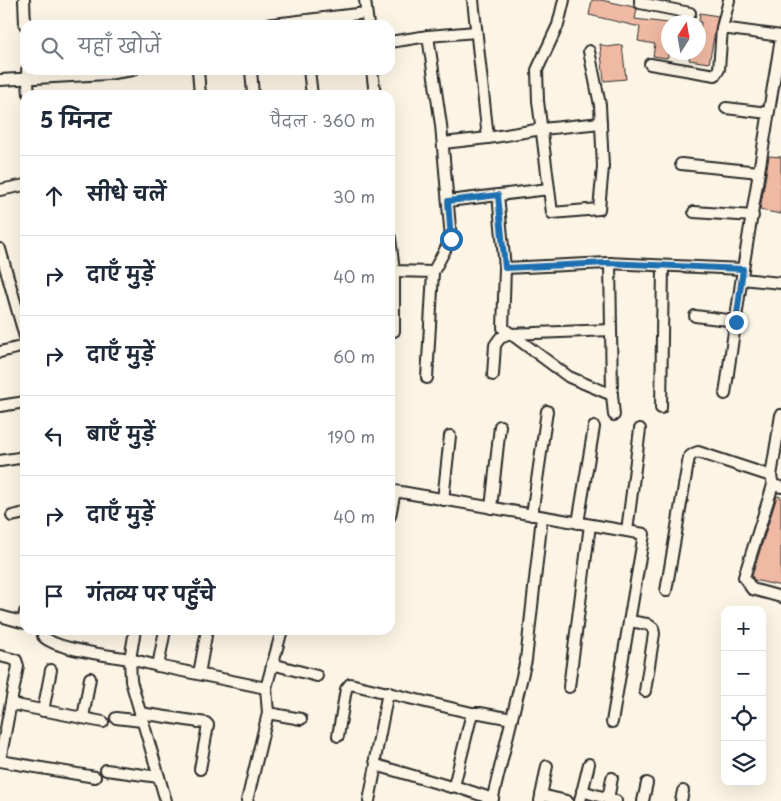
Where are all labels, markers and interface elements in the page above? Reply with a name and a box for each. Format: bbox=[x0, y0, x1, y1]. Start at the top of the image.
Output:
north arrow bbox=[661, 15, 706, 60]
search box bbox=[20, 20, 395, 75]
text: यहाँ खोजें bbox=[78, 31, 161, 59]
icon: search bbox=[38, 34, 66, 62]
text: 5 मिनट bbox=[40, 103, 111, 135]
text: पैदल · 360 m bbox=[270, 108, 375, 132]
text: सीधे चलें bbox=[87, 179, 166, 207]
icon: ahead bbox=[40, 182, 68, 210]
text: 30 m bbox=[333, 184, 375, 208]
route start bbox=[440, 228, 463, 251]
text: दाएँ मुड़ें bbox=[87, 259, 154, 287]
icon: right bbox=[40, 262, 68, 290]
text: 40 m bbox=[333, 264, 375, 288]
route end bbox=[725, 311, 748, 334]
text: दाएँ मुड़ें bbox=[87, 339, 154, 367]
icon: right bbox=[40, 342, 68, 370]
text: 60 m bbox=[333, 344, 375, 368]
text: बाएँ मुड़ें bbox=[87, 419, 155, 447]
icon: left bbox=[40, 422, 68, 450]
text: 190 m bbox=[327, 424, 375, 448]
text: दाएँ मुड़ें bbox=[87, 499, 154, 527]
icon: right bbox=[40, 502, 68, 530]
text: 40 m bbox=[333, 504, 375, 528]
text: गंतव्य पर पहुँचे bbox=[87, 579, 215, 607]
icon: arrive bbox=[40, 582, 68, 610]
map controls bbox=[721, 606, 766, 786]
button: + bbox=[721, 606, 766, 651]
button: − bbox=[721, 651, 766, 696]
button: locate bbox=[721, 696, 766, 741]
button: layers bbox=[721, 741, 766, 786]

